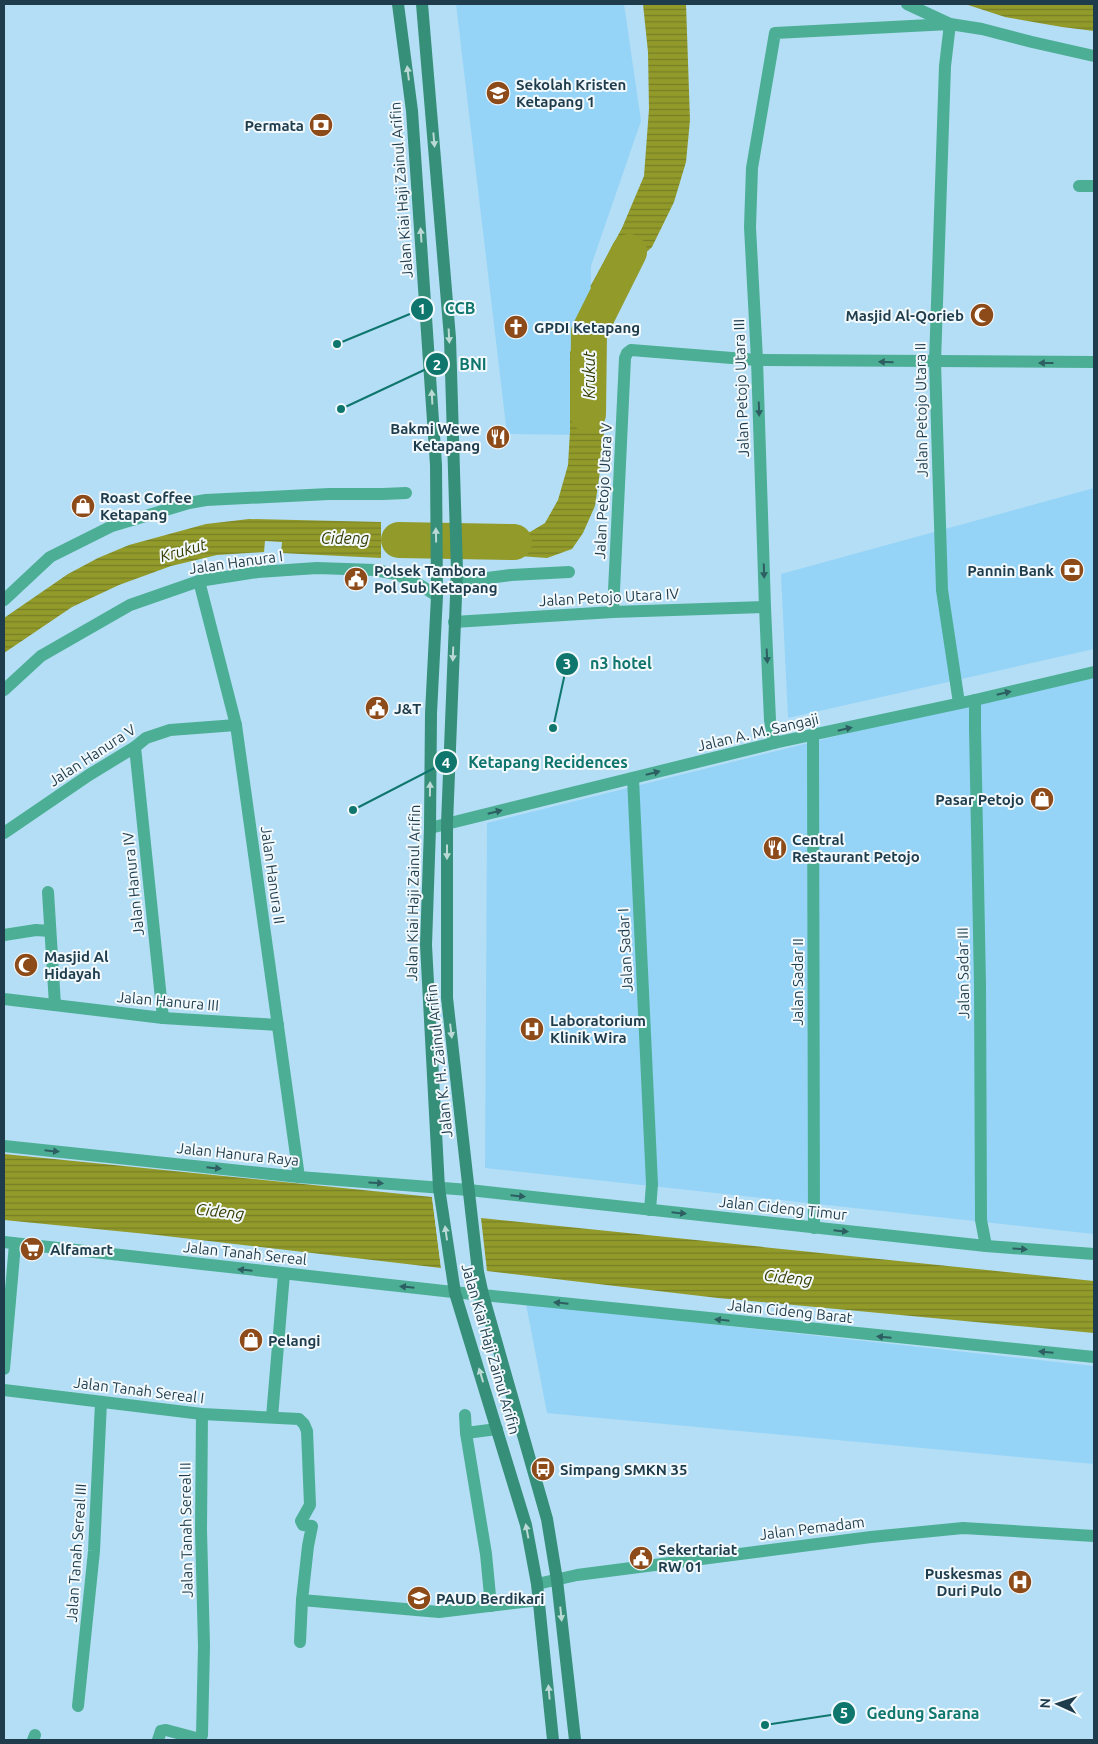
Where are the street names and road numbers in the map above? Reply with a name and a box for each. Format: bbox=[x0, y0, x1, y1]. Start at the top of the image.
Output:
street label: Jalan Kiai Haji Zainul Arifin bbox=[386, 101, 416, 279]
street label: Jalan Petojo Utara III bbox=[730, 319, 752, 457]
street label: Jalan Petojo Utara II bbox=[911, 343, 931, 477]
street label: Jalan Petojo Utara V bbox=[591, 422, 615, 560]
street label: Jalan Hanura I bbox=[188, 547, 284, 577]
street label: Jalan Petojo Utara IV bbox=[539, 585, 680, 609]
street label: Jalan A. M. Sangaji bbox=[696, 710, 820, 754]
street label: Jalan Hanura V bbox=[45, 720, 139, 789]
street label: Jalan Kiai Haji Zainul Arifin bbox=[403, 804, 423, 982]
street label: Jalan Hanura II bbox=[258, 825, 288, 925]
street label: Jalan Hanura IV bbox=[119, 831, 147, 937]
street label: Jalan Sadar I bbox=[614, 908, 636, 992]
street label: Jalan Sadar III bbox=[954, 927, 972, 1019]
street label: Jalan Sadar II bbox=[789, 938, 806, 1026]
street label: Jalan K. H. Zainul Arifin bbox=[422, 983, 456, 1139]
street label: Jalan Hanura III bbox=[116, 988, 220, 1014]
street label: Jalan Hanura Raya bbox=[176, 1139, 300, 1169]
street label: Jalan Cideng Timur bbox=[718, 1193, 848, 1223]
street label: Jalan Tanah Sereal bbox=[182, 1238, 308, 1268]
street label: Jalan Kiai Haji Zainul Arifin bbox=[458, 1262, 524, 1436]
street label: Jalan Cideng Barat bbox=[727, 1296, 854, 1326]
street label: Jalan Tanah Sereal I bbox=[73, 1374, 205, 1406]
street label: Jalan Tanah Sereal II bbox=[176, 1462, 196, 1598]
street label: Jalan Tanah Sereal III bbox=[63, 1483, 89, 1623]
street label: Jalan Pemadam bbox=[758, 1513, 866, 1543]

